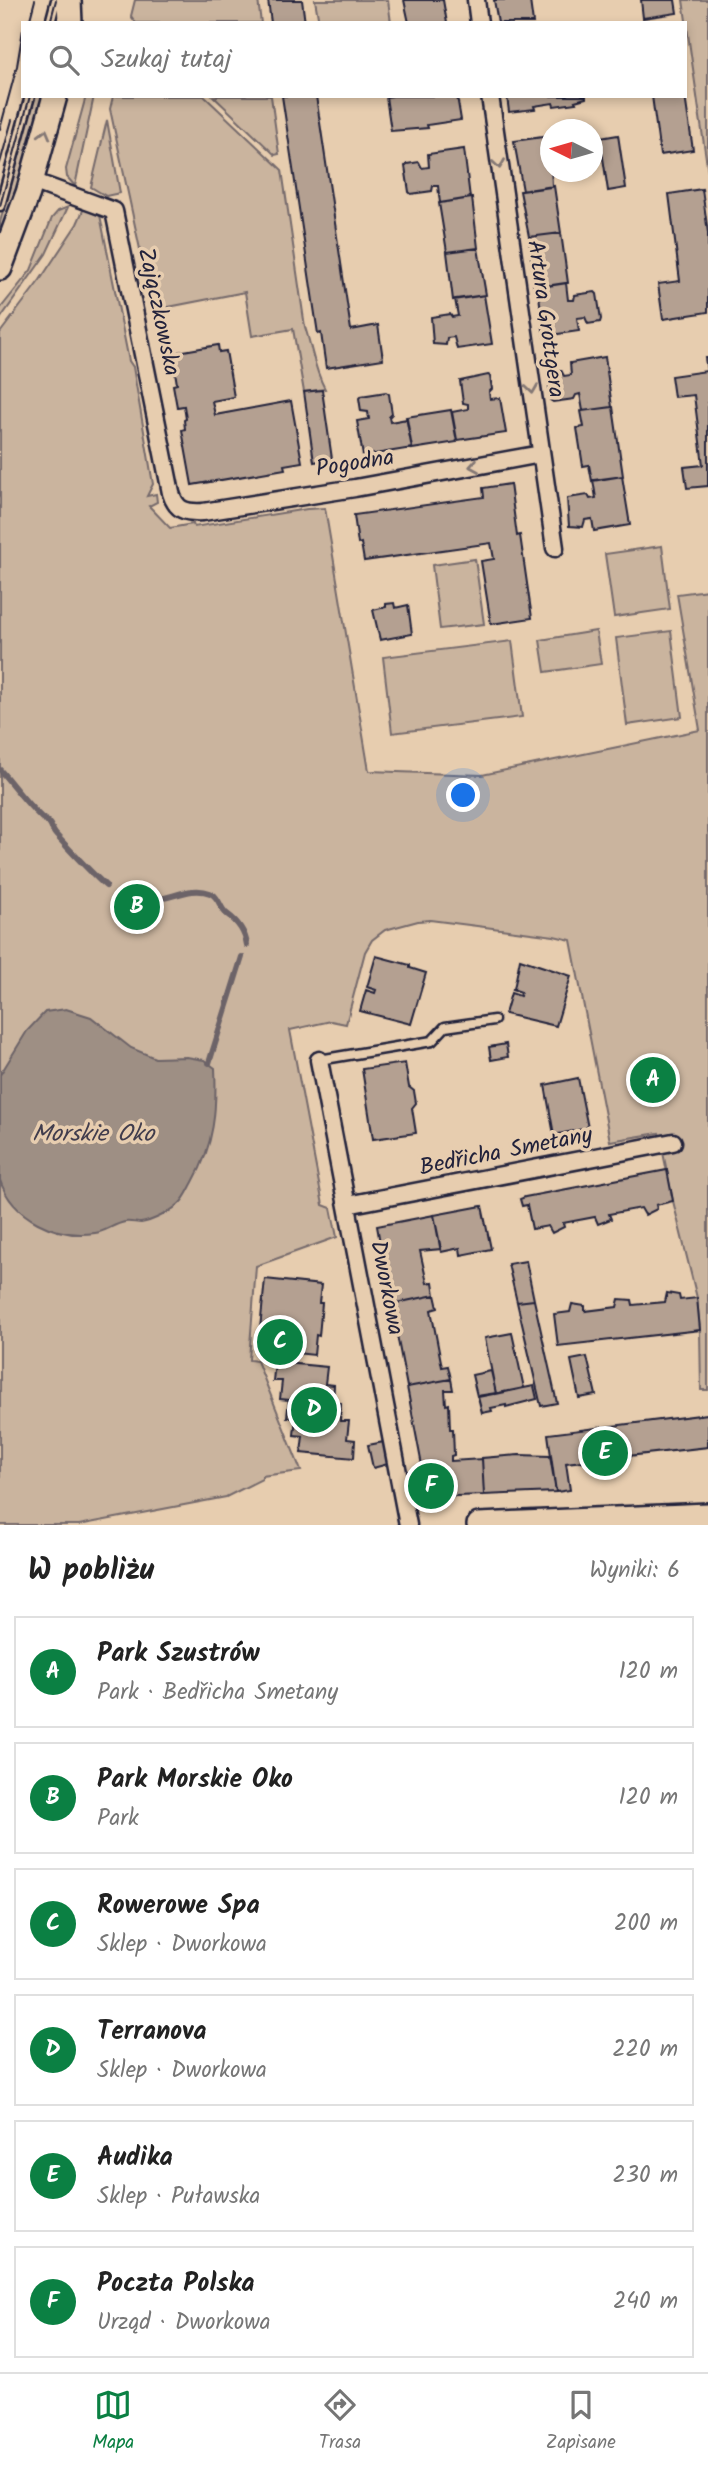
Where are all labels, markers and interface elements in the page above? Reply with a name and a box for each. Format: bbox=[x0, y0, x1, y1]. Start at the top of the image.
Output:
search box bbox=[21, 21, 687, 98]
text: Szukaj tutaj bbox=[101, 39, 232, 81]
icon: search bbox=[45, 41, 83, 79]
north arrow bbox=[540, 119, 603, 182]
one-way arrow bbox=[37, 128, 51, 140]
one-way arrow bbox=[492, 158, 507, 170]
street label: Artura Grottgera bbox=[516, 238, 574, 400]
street label: Zajączkowska bbox=[127, 245, 189, 379]
one-way arrow bbox=[524, 383, 539, 395]
street label: Pogodna bbox=[313, 440, 397, 488]
one-way arrow bbox=[468, 458, 480, 473]
your location bbox=[446, 778, 480, 812]
pin: B bbox=[114, 881, 160, 933]
pin: A bbox=[630, 1054, 676, 1106]
water label: Morskie Oko bbox=[32, 1115, 156, 1154]
street label: Bedřicha Smetany bbox=[416, 1118, 596, 1186]
street label: Dworkowa bbox=[359, 1238, 413, 1338]
pin: C bbox=[257, 1316, 303, 1368]
pin: D bbox=[291, 1384, 337, 1436]
pin: E bbox=[582, 1427, 628, 1479]
pin: F bbox=[408, 1460, 454, 1512]
text: W pobliżu bbox=[28, 1547, 154, 1595]
text: Wyniki: 6 bbox=[590, 1553, 680, 1589]
text: Park Szustrów bbox=[97, 1633, 260, 1675]
text: A bbox=[46, 1654, 60, 1690]
text: 120 m bbox=[618, 1654, 678, 1690]
text: Park · Bedřicha Smetany bbox=[97, 1675, 338, 1711]
text: Park Morskie Oko bbox=[97, 1759, 293, 1801]
text: B bbox=[46, 1780, 60, 1816]
text: 120 m bbox=[618, 1780, 678, 1816]
text: Park bbox=[97, 1801, 139, 1837]
text: Rowerowe Spa bbox=[97, 1885, 260, 1927]
text: C bbox=[46, 1906, 60, 1942]
text: 200 m bbox=[614, 1906, 678, 1942]
text: Sklep · Dworkowa bbox=[97, 1927, 267, 1963]
text: Terranova bbox=[97, 2011, 206, 2053]
text: D bbox=[45, 2032, 61, 2068]
text: 220 m bbox=[612, 2032, 678, 2068]
text: Sklep · Dworkowa bbox=[97, 2053, 267, 2089]
text: Audika bbox=[97, 2137, 173, 2179]
text: E bbox=[47, 2158, 59, 2194]
text: 230 m bbox=[612, 2158, 678, 2194]
text: Sklep · Puławska bbox=[97, 2179, 260, 2215]
text: Poczta Polska bbox=[97, 2263, 255, 2305]
text: F bbox=[47, 2284, 59, 2320]
text: 240 m bbox=[613, 2284, 678, 2320]
text: Urząd · Dworkowa bbox=[97, 2305, 271, 2341]
tab: Mapa bbox=[92, 2386, 134, 2458]
tab: Trasa bbox=[319, 2386, 361, 2458]
tab: Zapisane bbox=[546, 2386, 616, 2458]

